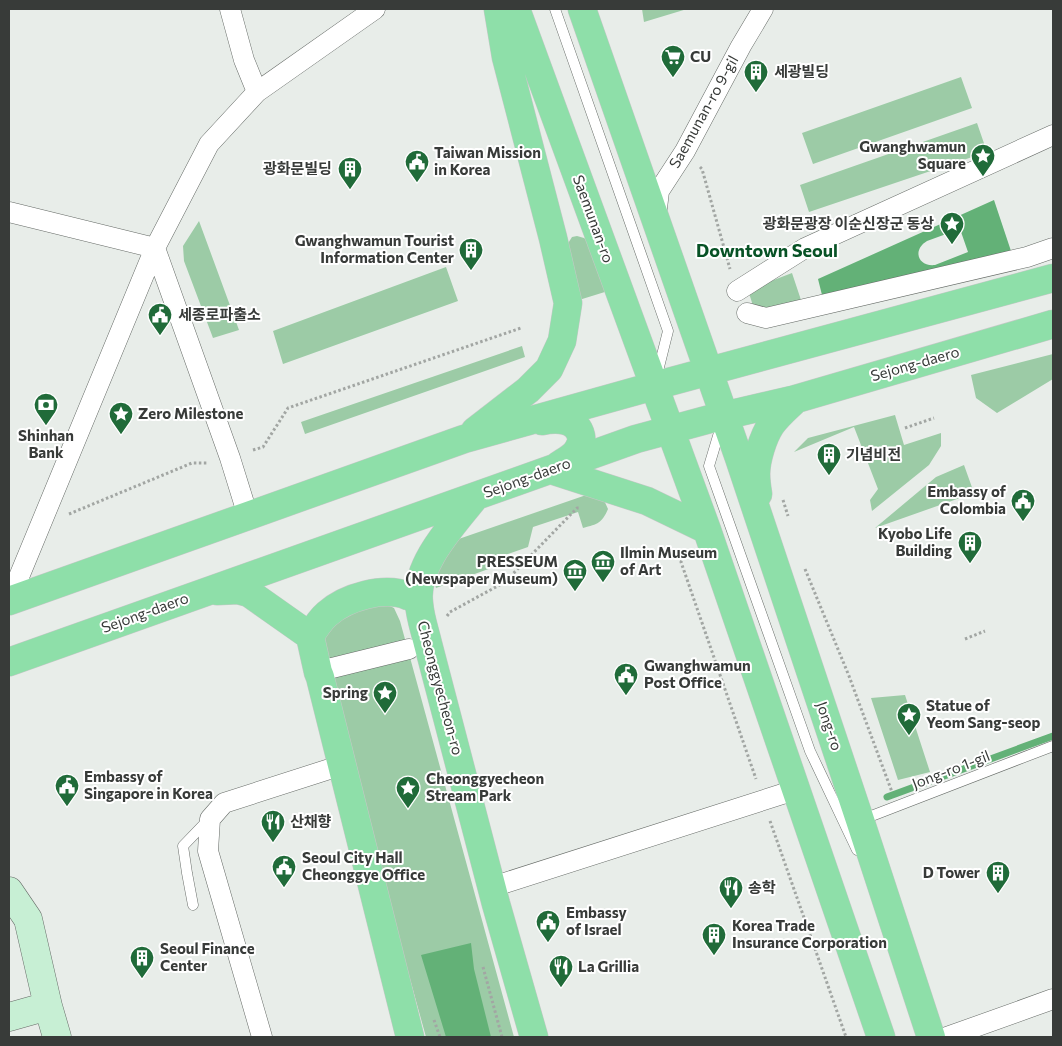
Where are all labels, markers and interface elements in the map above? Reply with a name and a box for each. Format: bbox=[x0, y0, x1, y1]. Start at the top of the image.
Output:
supermarket icon: CU bbox=[660, 44, 686, 78]
place label: CU bbox=[690, 47, 711, 65]
street label: Saemunan-ro 9-gil bbox=[665, 52, 742, 171]
building icon: 세광빌딩 bbox=[743, 59, 769, 93]
place label: 세광빌딩 bbox=[774, 62, 829, 80]
place label: Gwanghwamun Square bbox=[859, 137, 966, 172]
place label: Taiwan Mission in Korea bbox=[434, 143, 541, 178]
place icon: Gwanghwamun Square bbox=[970, 143, 996, 177]
public building icon: Taiwan Mission in Korea bbox=[404, 149, 430, 183]
building icon: 광화문빌딩 bbox=[337, 156, 363, 190]
place label: 광화문빌딩 bbox=[263, 159, 332, 177]
street label: Saemunan-ro bbox=[570, 172, 618, 265]
place icon: 광화문광장 이순신장군 동상 bbox=[939, 211, 965, 245]
place label: 광화문광장 이순신장군 동상 bbox=[763, 214, 934, 232]
place label: Gwanghwamun Tourist Information Center bbox=[295, 231, 454, 266]
building icon: Gwanghwamun Tourist Information Center bbox=[458, 237, 484, 271]
district label: Downtown Seoul bbox=[696, 239, 838, 261]
public building icon: 세종로파출소 bbox=[147, 302, 173, 336]
place label: 세종로파출소 bbox=[178, 305, 261, 323]
street label: Sejong-daero bbox=[868, 342, 961, 384]
bank icon: Shinhan Bank bbox=[33, 392, 59, 426]
place icon: Zero Milestone bbox=[108, 401, 134, 435]
place label: Zero Milestone bbox=[138, 404, 243, 422]
place label: Shinhan Bank bbox=[18, 426, 74, 461]
building icon: 기념비전 bbox=[816, 442, 842, 476]
place label: 기념비전 bbox=[846, 445, 901, 463]
street label: Sejong-daero bbox=[481, 453, 573, 501]
place label: Embassy of Colombia bbox=[927, 482, 1007, 517]
public building icon: Embassy of Colombia bbox=[1010, 488, 1036, 522]
place label: Kyobo Life Building bbox=[878, 524, 952, 559]
building icon: Kyobo Life Building bbox=[957, 530, 983, 564]
place label: Ilmin Museum of Art bbox=[620, 543, 717, 578]
museum icon: Ilmin Museum of Art bbox=[590, 549, 616, 583]
place label: PRESSEUM (Newspaper Museum) bbox=[405, 552, 558, 587]
museum icon: PRESSEUM (Newspaper Museum) bbox=[562, 558, 588, 592]
street label: Sejong-daero bbox=[99, 588, 191, 636]
street label: Cheonggyecheon-ro bbox=[414, 619, 468, 757]
place label: Gwanghwamun Post Office bbox=[644, 656, 751, 691]
public building icon: Gwanghwamun Post Office bbox=[613, 662, 639, 696]
place icon: Spring bbox=[372, 680, 398, 714]
place label: Spring bbox=[323, 683, 368, 701]
place label: Statue of Yeom Sang-seop bbox=[926, 696, 1040, 731]
street label: Jong-ro bbox=[813, 699, 847, 753]
place icon: Statue of Yeom Sang-seop bbox=[896, 702, 922, 736]
street label: Jong-ro 1-gil bbox=[909, 746, 992, 792]
place label: Embassy of Singapore in Korea bbox=[84, 767, 213, 802]
place label: Cheonggyecheon Stream Park bbox=[426, 769, 544, 804]
public building icon: Embassy of Singapore in Korea bbox=[54, 773, 80, 807]
place icon: Cheonggyecheon Stream Park bbox=[395, 775, 421, 809]
restaurant icon: 산채향 bbox=[260, 809, 286, 843]
place label: 산채향 bbox=[290, 812, 332, 830]
place label: Seoul City Hall Cheonggye Office bbox=[302, 848, 425, 883]
public building icon: Seoul City Hall Cheonggye Office bbox=[271, 854, 297, 888]
building icon: D Tower bbox=[985, 860, 1011, 894]
place label: D Tower bbox=[923, 863, 980, 881]
restaurant icon: 송학 bbox=[718, 875, 744, 909]
place label: 송학 bbox=[748, 878, 776, 896]
place label: Embassy of Israel bbox=[566, 903, 628, 938]
public building icon: Embassy of Israel bbox=[535, 909, 561, 943]
place label: Korea Trade Insurance Corporation bbox=[732, 916, 887, 951]
building icon: Korea Trade Insurance Corporation bbox=[701, 922, 727, 956]
place label: Seoul Finance Center bbox=[160, 939, 255, 974]
building icon: Seoul Finance Center bbox=[129, 945, 155, 979]
restaurant icon: La Grillia bbox=[548, 954, 574, 988]
place label: La Grillia bbox=[578, 957, 639, 975]

